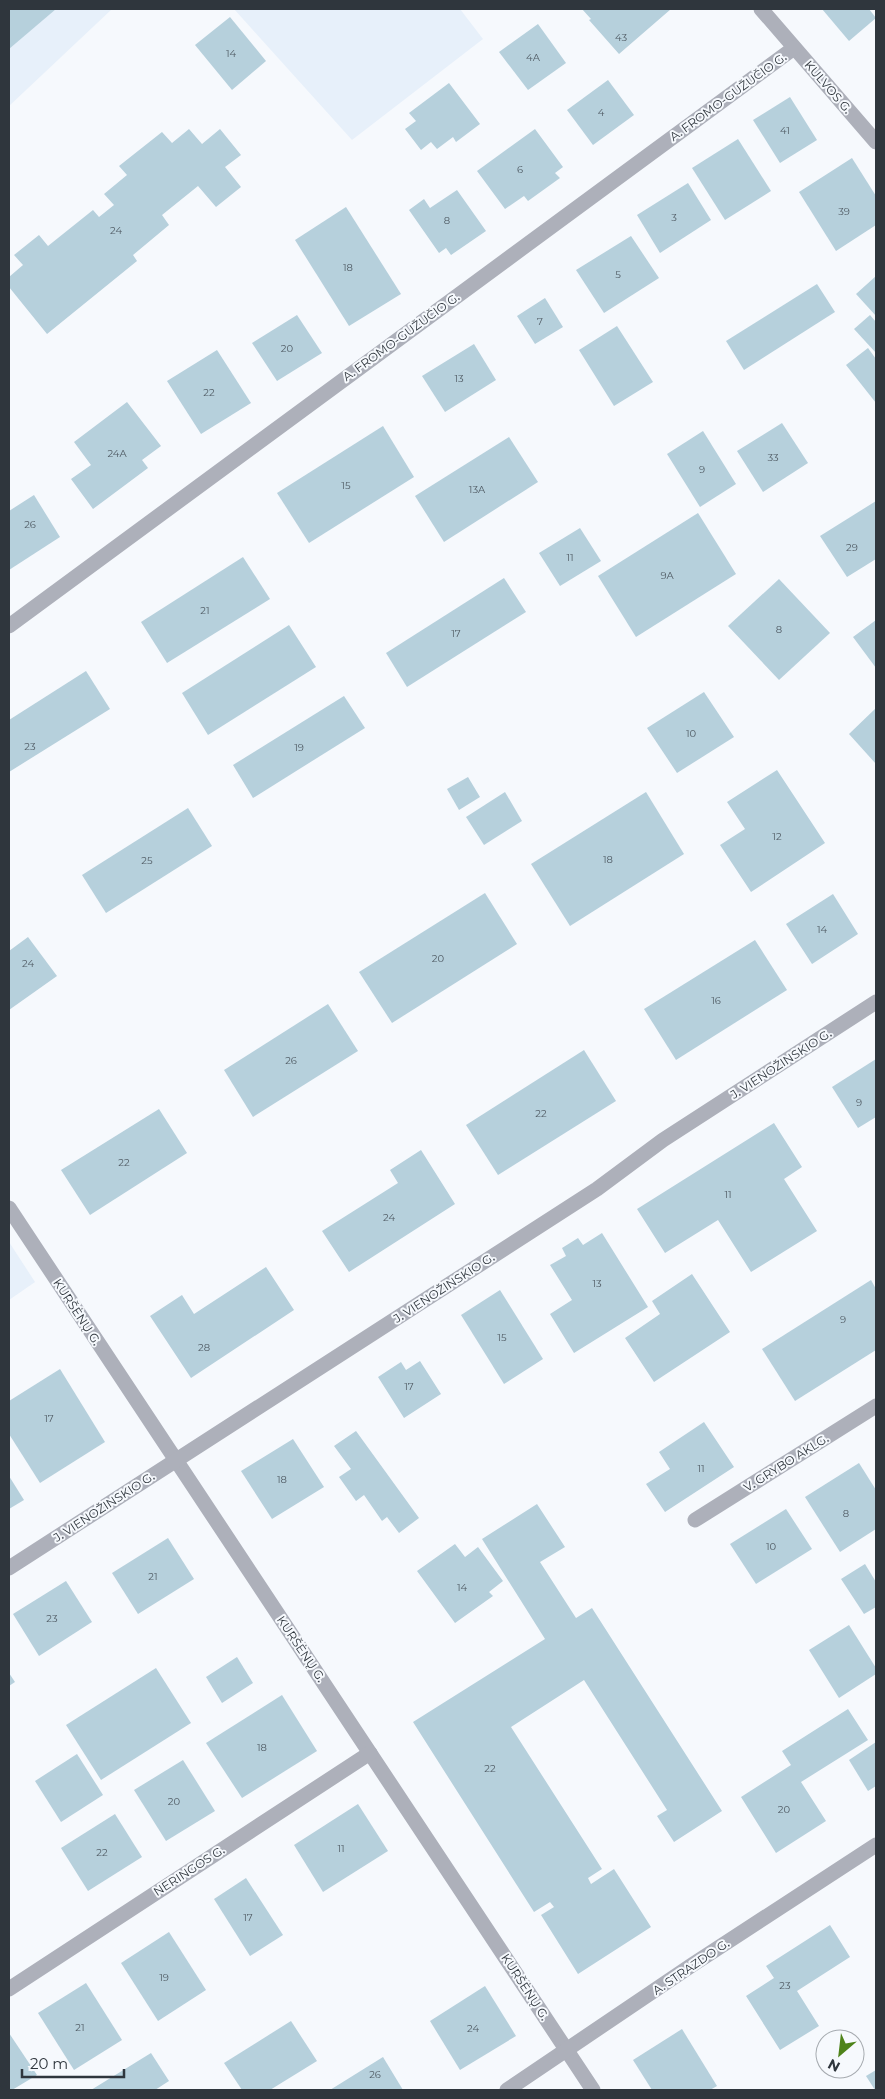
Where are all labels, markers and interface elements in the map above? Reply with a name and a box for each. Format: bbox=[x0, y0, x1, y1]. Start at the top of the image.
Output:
house number: 43 bbox=[615, 31, 627, 44]
house number: 14 bbox=[226, 47, 236, 60]
street label: A. FROMO-GUŽUČIO G. bbox=[666, 49, 789, 144]
house number: 4A bbox=[526, 51, 541, 64]
street label: KULVOS G. bbox=[801, 57, 855, 116]
house number: 4 bbox=[598, 106, 605, 119]
house number: 41 bbox=[780, 124, 790, 137]
house number: 6 bbox=[517, 163, 523, 176]
house number: 39 bbox=[838, 205, 850, 218]
house number: 3 bbox=[671, 211, 677, 224]
house number: 8 bbox=[444, 214, 450, 227]
house number: 24 bbox=[110, 224, 122, 237]
house number: 18 bbox=[343, 261, 353, 274]
house number: 5 bbox=[615, 268, 621, 281]
street label: A. FROMO-GUŽUČIO G. bbox=[339, 289, 462, 384]
house number: 7 bbox=[537, 315, 543, 328]
house number: 20 bbox=[281, 342, 294, 355]
house number: 13 bbox=[454, 372, 464, 385]
house number: 22 bbox=[203, 386, 215, 399]
house number: 24A bbox=[107, 447, 127, 460]
house number: 33 bbox=[767, 451, 779, 464]
house number: 9 bbox=[699, 463, 705, 476]
house number: 15 bbox=[341, 479, 351, 492]
house number: 13A bbox=[469, 483, 486, 496]
house number: 26 bbox=[24, 518, 36, 531]
house number: 29 bbox=[846, 541, 858, 554]
house number: 11 bbox=[566, 551, 574, 564]
house number: 9A bbox=[660, 569, 674, 582]
house number: 21 bbox=[200, 604, 210, 617]
house number: 8 bbox=[776, 623, 782, 636]
house number: 17 bbox=[451, 627, 461, 640]
house number: 10 bbox=[686, 727, 696, 740]
house number: 23 bbox=[24, 740, 36, 753]
house number: 19 bbox=[294, 741, 304, 754]
house number: 12 bbox=[772, 830, 782, 843]
house number: 18 bbox=[603, 853, 613, 866]
house number: 25 bbox=[141, 854, 153, 867]
house number: 14 bbox=[817, 923, 827, 936]
house number: 20 bbox=[432, 952, 445, 965]
house number: 24 bbox=[22, 957, 34, 970]
house number: 16 bbox=[711, 994, 721, 1007]
street label: J. VIENOŽINSKIO G. bbox=[727, 1025, 834, 1102]
house number: 26 bbox=[285, 1054, 297, 1067]
house number: 9 bbox=[856, 1096, 862, 1109]
house number: 22 bbox=[535, 1107, 547, 1120]
house number: 22 bbox=[118, 1156, 130, 1169]
house number: 11 bbox=[724, 1188, 732, 1201]
house number: 24 bbox=[383, 1211, 395, 1224]
street label: J. VIENOŽINSKIO G. bbox=[390, 1249, 497, 1326]
street label: KURŠĖNŲ G. bbox=[50, 1276, 105, 1348]
house number: 13 bbox=[592, 1277, 602, 1290]
house number: 9 bbox=[840, 1313, 846, 1326]
house number: 15 bbox=[497, 1331, 507, 1344]
house number: 28 bbox=[198, 1341, 210, 1354]
house number: 17 bbox=[404, 1380, 414, 1393]
house number: 17 bbox=[44, 1412, 54, 1425]
street label: V. GRYBO AKLG. bbox=[741, 1430, 831, 1495]
house number: 11 bbox=[697, 1462, 705, 1475]
street label: J. VIENOŽINSKIO G. bbox=[50, 1468, 157, 1545]
house number: 18 bbox=[277, 1473, 287, 1486]
house number: 8 bbox=[843, 1507, 849, 1520]
house number: 10 bbox=[766, 1540, 776, 1553]
house number: 21 bbox=[148, 1570, 158, 1583]
house number: 14 bbox=[457, 1581, 467, 1594]
house number: 23 bbox=[46, 1612, 58, 1625]
street label: KURŠĖNŲ G. bbox=[274, 1613, 329, 1685]
house number: 18 bbox=[257, 1741, 267, 1754]
house number: 22 bbox=[484, 1762, 496, 1775]
house number: 20 bbox=[168, 1795, 181, 1808]
house number: 20 bbox=[778, 1803, 791, 1816]
street label: NERINGOS G. bbox=[150, 1842, 227, 1899]
house number: 11 bbox=[337, 1842, 345, 1855]
house number: 22 bbox=[96, 1846, 108, 1859]
house number: 17 bbox=[243, 1911, 253, 1924]
street label: A. STRAZDO G. bbox=[650, 1935, 732, 1998]
street label: KURŠĖNŲ G. bbox=[498, 1951, 553, 2023]
house number: 19 bbox=[159, 1971, 169, 1984]
house number: 23 bbox=[779, 1979, 791, 1992]
house number: 21 bbox=[75, 2021, 85, 2034]
house number: 24 bbox=[467, 2022, 479, 2035]
north arrow bbox=[815, 2029, 865, 2079]
scale bar bbox=[22, 2046, 125, 2078]
text: 20 m bbox=[30, 2054, 68, 2073]
text: N bbox=[825, 2055, 843, 2076]
house number: 26 bbox=[369, 2068, 381, 2081]

